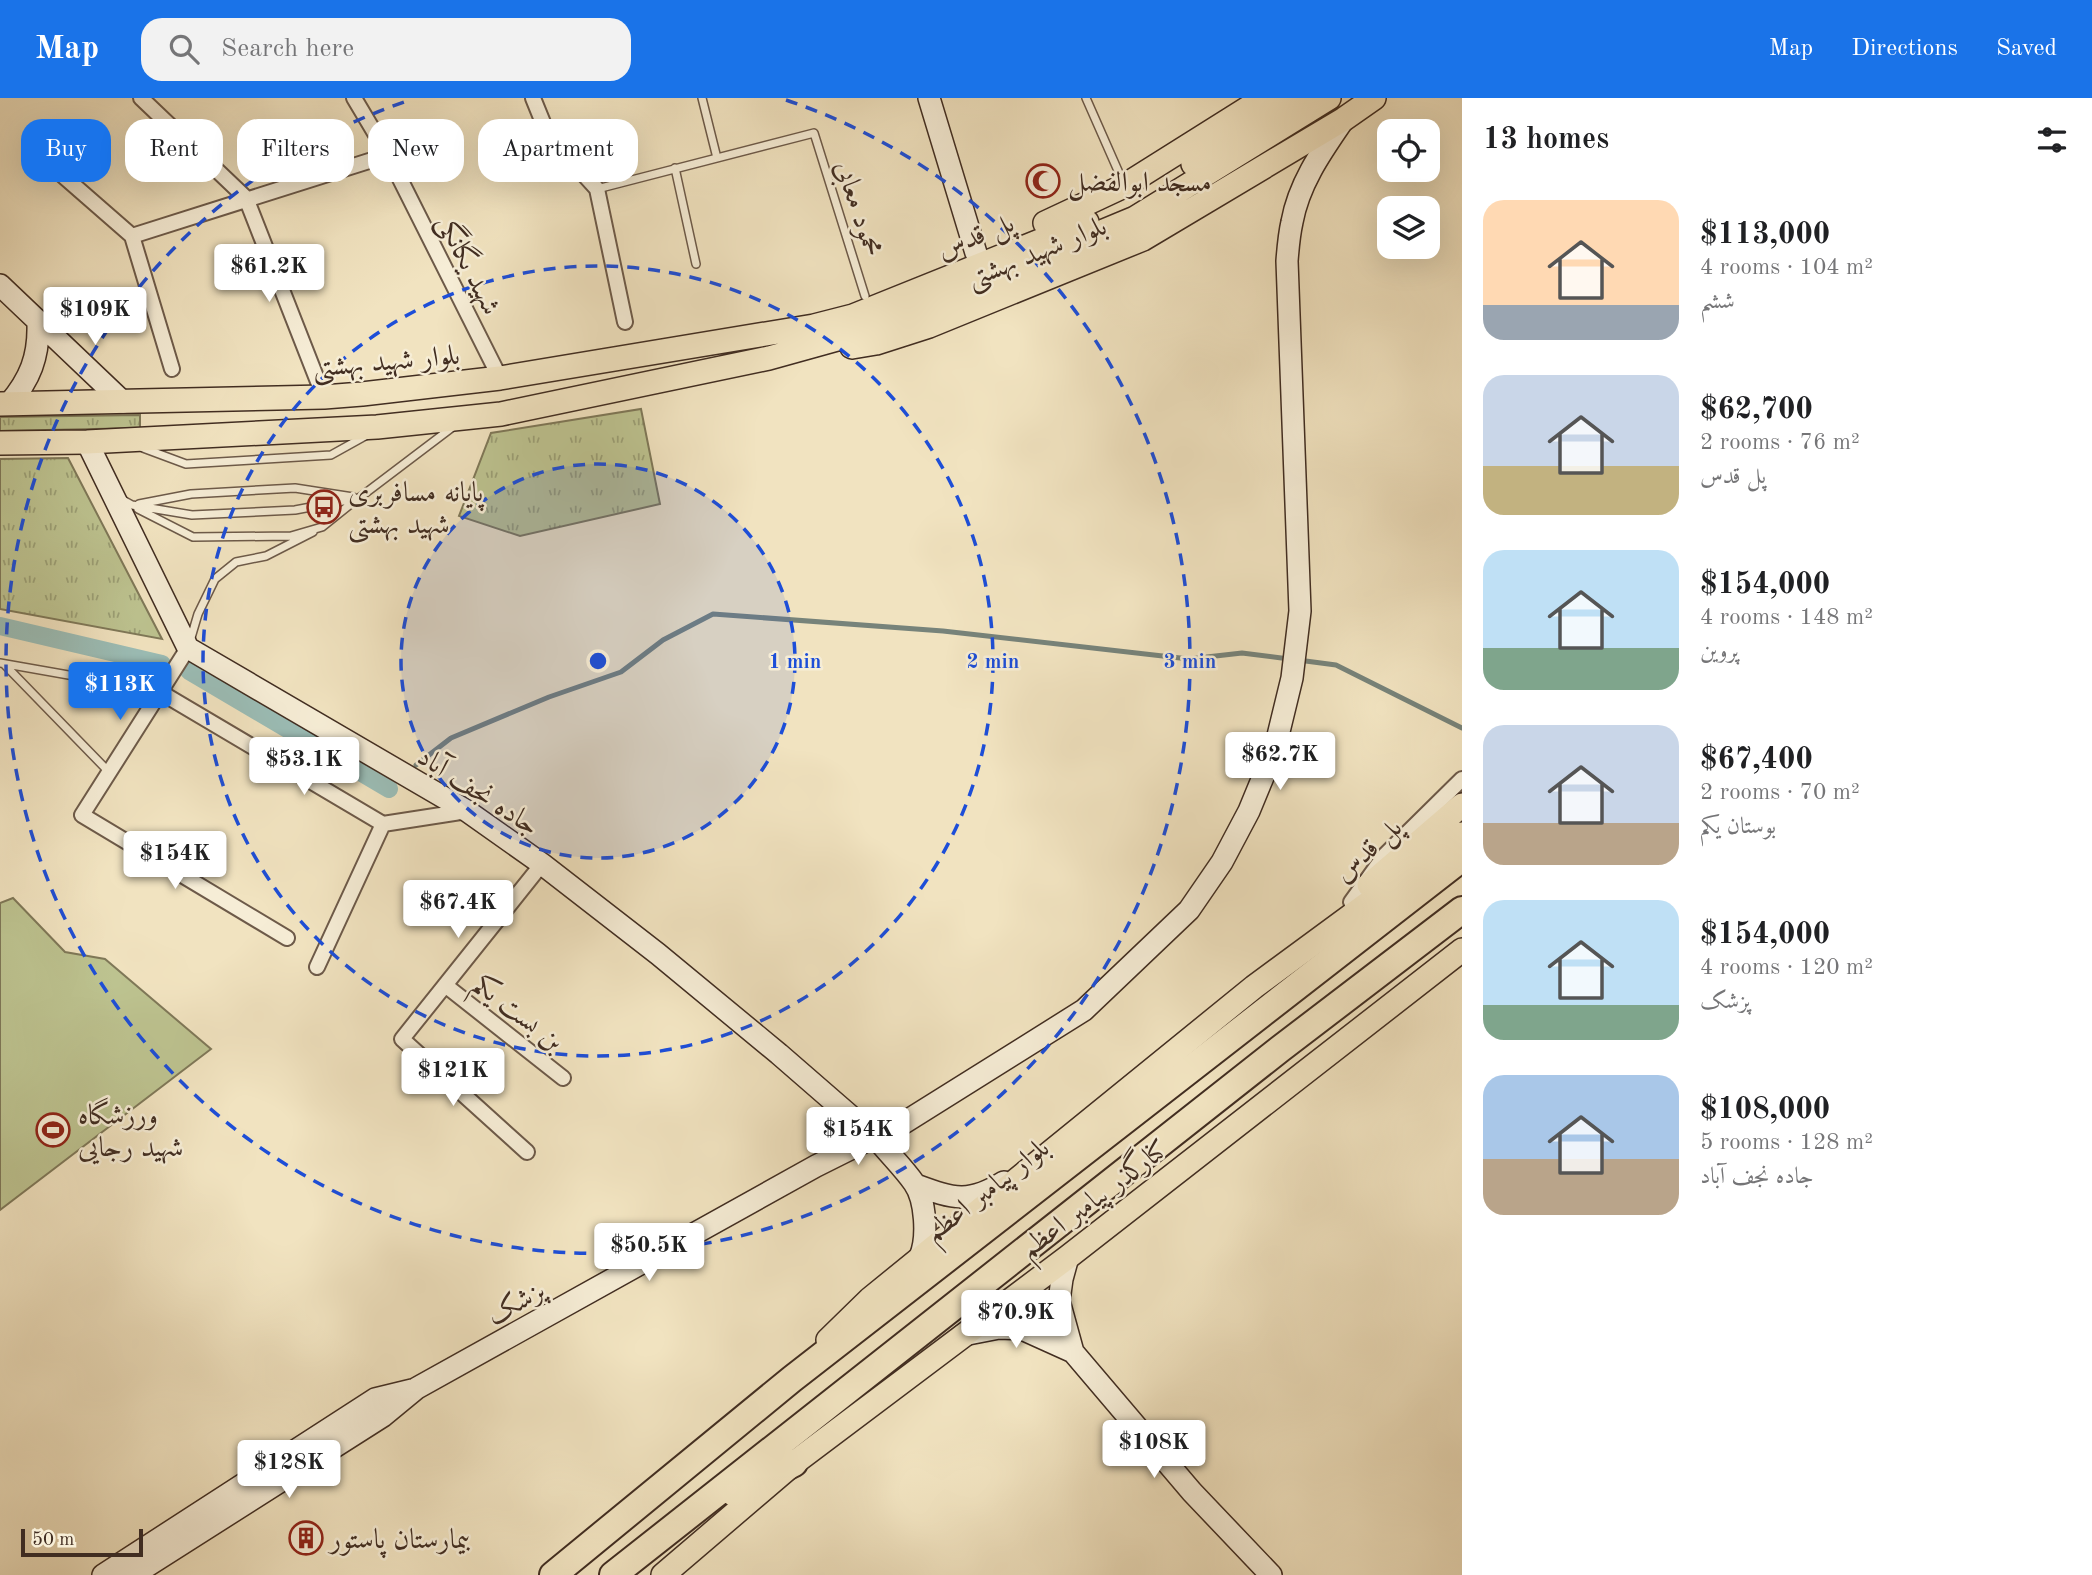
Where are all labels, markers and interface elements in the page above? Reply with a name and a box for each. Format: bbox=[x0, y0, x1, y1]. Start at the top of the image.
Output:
search box bbox=[141, 18, 631, 81]
icon: search bbox=[165, 30, 203, 68]
text: Map bbox=[35, 33, 99, 66]
text: Search here bbox=[221, 36, 354, 62]
text: Map bbox=[1769, 37, 1813, 61]
text: Directions bbox=[1851, 37, 1958, 61]
text: Saved bbox=[1996, 37, 2057, 61]
chip: Buy bbox=[21, 119, 111, 182]
chip: Rent bbox=[125, 119, 223, 182]
chip: Filters bbox=[237, 119, 354, 182]
chip: New bbox=[368, 119, 464, 182]
chip: Apartment bbox=[478, 119, 638, 182]
map controls bbox=[1377, 119, 1440, 259]
button: locate bbox=[1377, 119, 1440, 182]
icon: filters bbox=[2033, 121, 2071, 159]
text: 13 homes bbox=[1483, 125, 1609, 155]
street label: محمود معابی bbox=[826, 158, 886, 261]
mosque icon: مسجد ابوالفضل bbox=[1024, 162, 1062, 200]
place label: مسجد ابوالفضل bbox=[1068, 170, 1212, 201]
button: layers bbox=[1377, 196, 1440, 259]
street label: شهید یگانگی bbox=[429, 208, 510, 321]
street label: پل قدس bbox=[934, 209, 1022, 270]
street label: بلوار شهید بهشتی bbox=[963, 213, 1112, 298]
text: $113,000 bbox=[1700, 220, 1830, 250]
icon: home bbox=[1539, 228, 1623, 312]
pin: $61.2K bbox=[212, 244, 326, 304]
text: $61.2K bbox=[230, 255, 308, 278]
text: 4 rooms · 104 m² bbox=[1700, 256, 1873, 279]
pin: $109K bbox=[46, 288, 144, 347]
text: ششم bbox=[1700, 290, 1735, 313]
text: $109K bbox=[59, 298, 131, 321]
street label: بلوار شهید بهشتی bbox=[311, 343, 462, 387]
text: $62,700 bbox=[1700, 395, 1813, 425]
icon: home bbox=[1539, 403, 1623, 487]
text: 2 rooms · 76 m² bbox=[1700, 431, 1860, 454]
text: پل قدس bbox=[1700, 465, 1766, 488]
place label: پایانه مسافربری شهید بهشتی bbox=[348, 480, 485, 544]
bus stop icon: پایانه مسافربری شهید بهشتی bbox=[305, 488, 343, 526]
text: $154,000 bbox=[1700, 570, 1830, 600]
icon: home bbox=[1539, 578, 1623, 662]
text: 4 rooms · 148 m² bbox=[1700, 606, 1873, 629]
text: پروین bbox=[1700, 640, 1738, 663]
centre of rings bbox=[586, 649, 610, 673]
text: 1 min bbox=[769, 652, 821, 673]
text: 2 min bbox=[967, 652, 1019, 673]
text: 3 min bbox=[1164, 652, 1216, 673]
pin: $113K bbox=[71, 662, 169, 722]
text: $113K bbox=[84, 673, 156, 696]
pin: $62.7K bbox=[1223, 732, 1337, 792]
pin: $53.1K bbox=[247, 738, 361, 797]
street label: جاده نجف آباد bbox=[412, 739, 546, 842]
text: $62.7K bbox=[1241, 743, 1319, 766]
text: $67,400 bbox=[1700, 745, 1813, 775]
text: $53.1K bbox=[265, 748, 343, 771]
icon: home bbox=[1539, 753, 1623, 837]
text: 2 rooms · 70 m² bbox=[1700, 781, 1860, 804]
street label: پل قدس bbox=[1330, 813, 1412, 892]
text: بوستان یکم bbox=[1700, 815, 1776, 838]
pin: $154K bbox=[126, 832, 224, 891]
text: $154K bbox=[139, 842, 211, 865]
pin: $67.4K bbox=[401, 880, 515, 940]
text: $67.4K bbox=[419, 891, 497, 914]
text: $154,000 bbox=[1700, 920, 1830, 950]
icon: home bbox=[1539, 928, 1623, 1012]
text: 4 rooms · 120 m² bbox=[1700, 956, 1873, 979]
street label: بن بست یکم bbox=[461, 968, 569, 1066]
text: پزشک bbox=[1700, 990, 1750, 1013]
pin: $121K bbox=[404, 1048, 502, 1108]
text: $121K bbox=[417, 1059, 489, 1082]
text: $108,000 bbox=[1700, 1095, 1830, 1125]
place label: ورزشگاه شهید رجایی bbox=[78, 1097, 183, 1165]
icon: home bbox=[1539, 1103, 1623, 1187]
pin: $154K bbox=[809, 1108, 907, 1167]
sports icon: ورزشگاه شهید رجایی bbox=[34, 1111, 72, 1149]
text: $154K bbox=[822, 1118, 894, 1141]
street label: کنارگذر پیامبر اعظم bbox=[1011, 1129, 1180, 1273]
text: 5 rooms · 128 m² bbox=[1700, 1131, 1873, 1154]
street label: بلوار پیامبر اعظم bbox=[920, 1134, 1061, 1256]
text: جاده نجف آباد bbox=[1700, 1165, 1814, 1188]
pin: $50.5K bbox=[592, 1224, 706, 1283]
text: $50.5K bbox=[610, 1234, 688, 1257]
street label: پزشک bbox=[482, 1274, 554, 1333]
pin: $70.9K bbox=[959, 1290, 1073, 1350]
text: $70.9K bbox=[977, 1301, 1055, 1324]
pin: $108K bbox=[1105, 1420, 1203, 1480]
text: $108K bbox=[1118, 1431, 1190, 1454]
pin: $128K bbox=[240, 1440, 338, 1500]
text: $128K bbox=[253, 1451, 325, 1474]
building icon: بیمارستان پاستور bbox=[287, 1519, 325, 1557]
scale bar bbox=[21, 1526, 144, 1558]
place label: بیمارستان پاستور bbox=[327, 1527, 471, 1559]
text: 50 m bbox=[32, 1531, 74, 1550]

